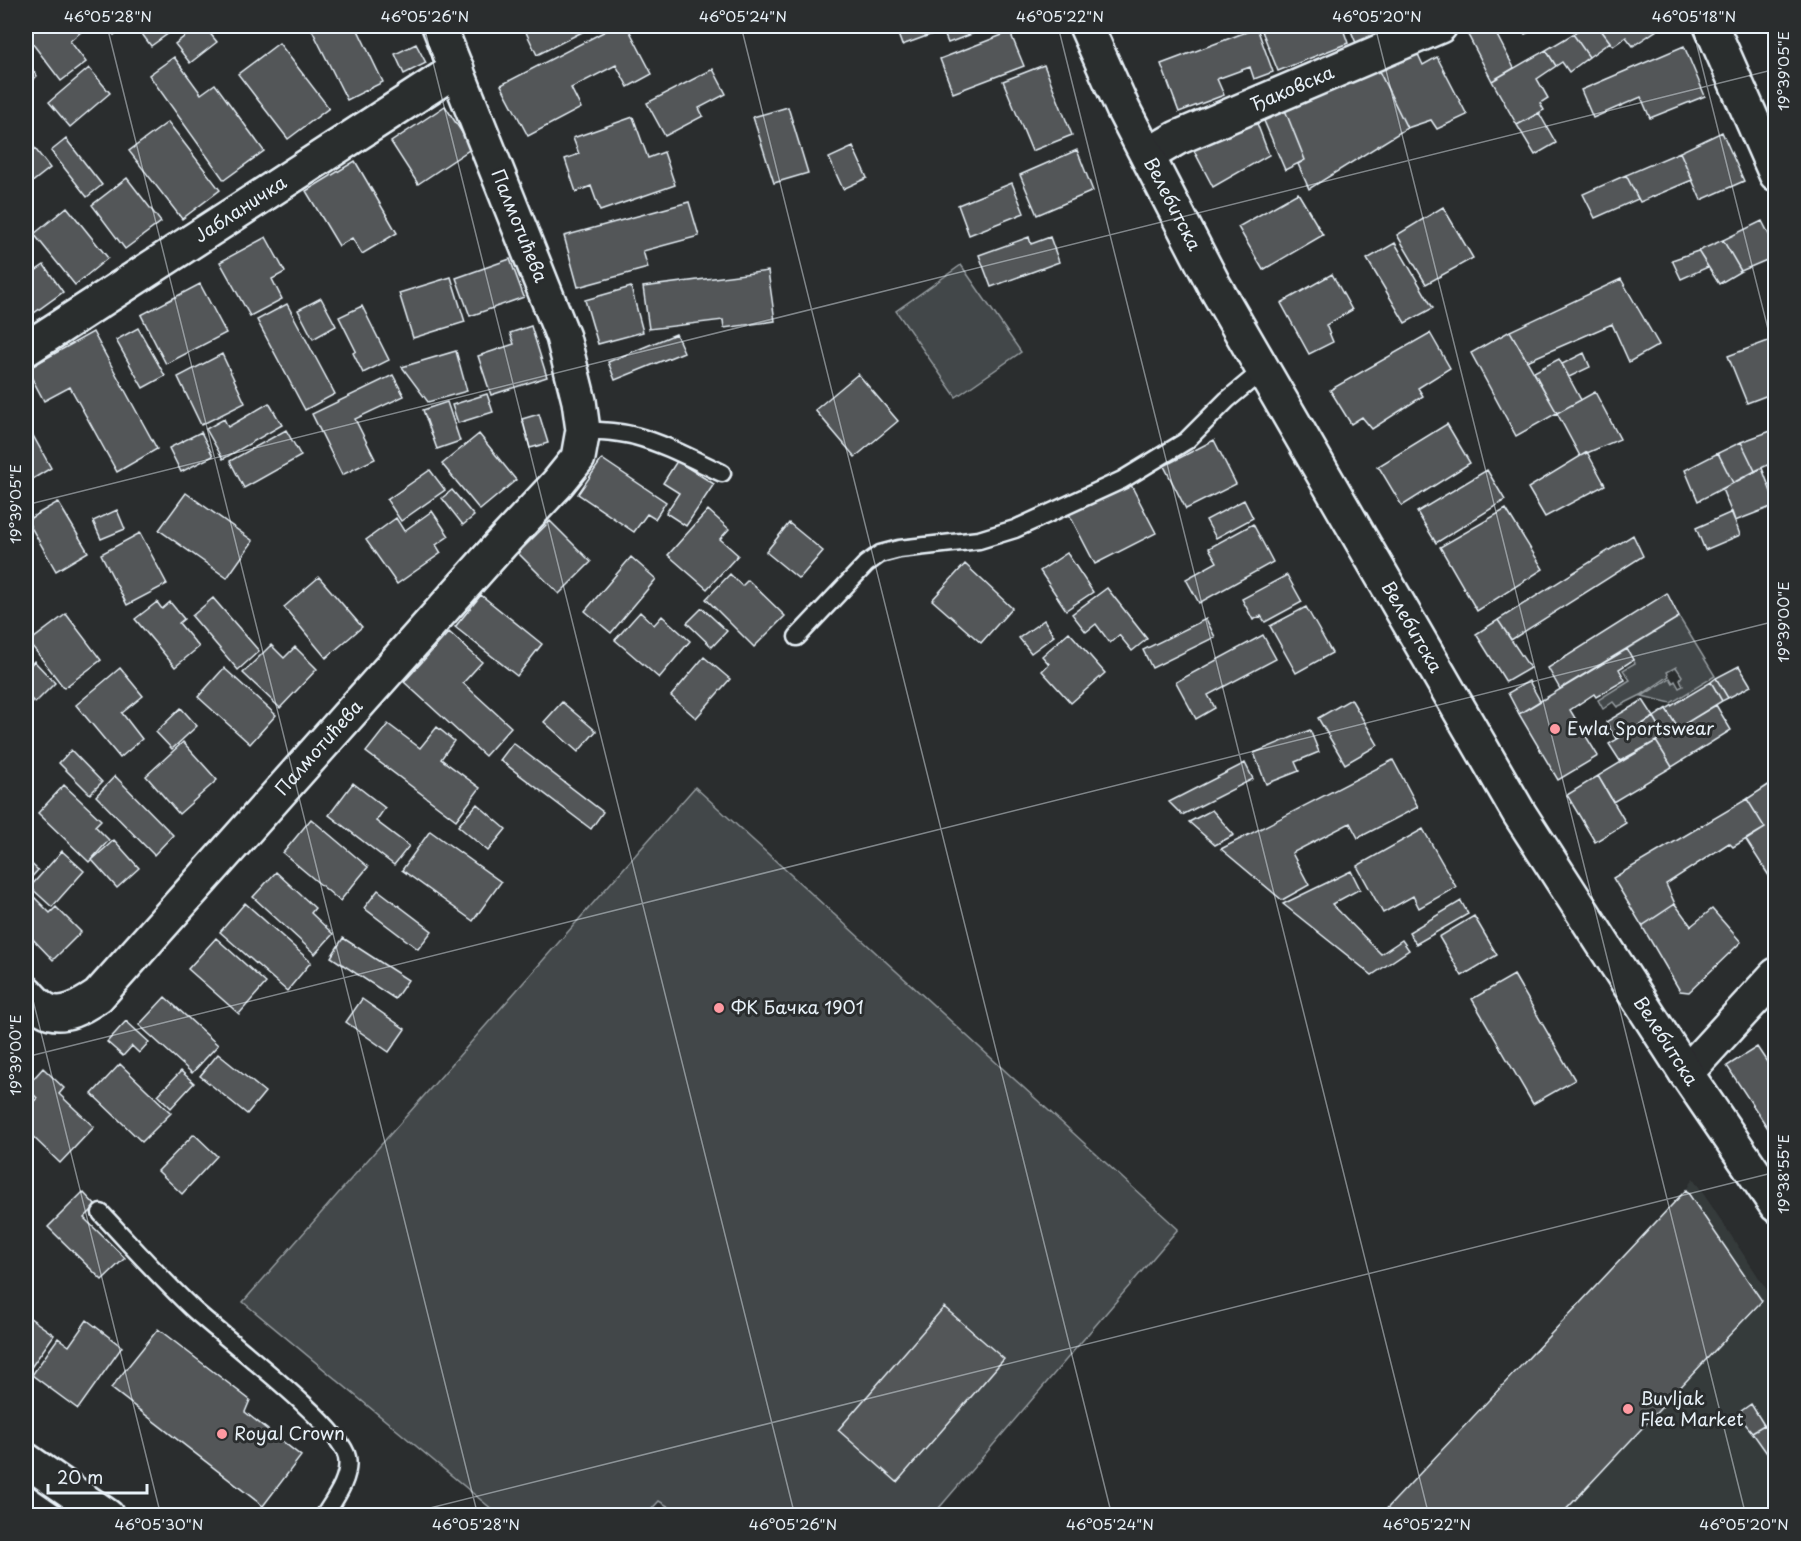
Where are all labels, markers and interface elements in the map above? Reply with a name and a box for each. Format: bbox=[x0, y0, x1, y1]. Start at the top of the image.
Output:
text: 46°05'28"N bbox=[64, 4, 152, 27]
text: 46°05'26"N bbox=[381, 4, 469, 27]
text: 46°05'24"N bbox=[699, 4, 787, 27]
text: 46°05'22"N bbox=[1016, 4, 1104, 27]
text: 46°05'20"N bbox=[1332, 4, 1422, 27]
text: 46°05'18"N bbox=[1652, 4, 1736, 27]
text: 19°39'05"E bbox=[1771, 31, 1794, 111]
street label: Ђаковска bbox=[1246, 57, 1338, 117]
street label: Велебитска bbox=[1138, 152, 1209, 256]
street label: Палмотићева bbox=[485, 165, 556, 287]
street label: Јабланичка bbox=[188, 168, 292, 248]
text: 19°39'05"E bbox=[3, 464, 26, 544]
street label: Велебитска bbox=[1376, 575, 1450, 678]
text: 19°39'00"E bbox=[1771, 581, 1794, 663]
street label: Палмотићева bbox=[268, 693, 369, 801]
place label: Ewla Sportswear bbox=[1567, 714, 1715, 741]
marker: Ewla Sportswear bbox=[1548, 722, 1562, 736]
street label: Велебитска bbox=[1628, 990, 1706, 1091]
place label: ФК Бачка 1901 bbox=[731, 993, 864, 1020]
marker: ФК Бачка 1901 bbox=[712, 1001, 726, 1015]
text: 19°39'00"E bbox=[3, 1014, 26, 1096]
text: 19°38'55"E bbox=[1771, 1134, 1794, 1214]
place label: Buvljak Flea Market bbox=[1640, 1384, 1744, 1432]
marker: Buvljak Flea Market bbox=[1621, 1402, 1635, 1416]
place label: Royal Crown bbox=[234, 1419, 345, 1446]
marker: Royal Crown bbox=[215, 1427, 229, 1441]
scale bar bbox=[48, 1457, 147, 1495]
text: 20 m bbox=[57, 1463, 103, 1490]
text: 46°05'30"N bbox=[115, 1512, 203, 1535]
text: 46°05'28"N bbox=[432, 1512, 520, 1535]
text: 46°05'26"N bbox=[749, 1512, 837, 1535]
text: 46°05'24"N bbox=[1066, 1512, 1154, 1535]
text: 46°05'22"N bbox=[1383, 1512, 1471, 1535]
text: 46°05'20"N bbox=[1699, 1512, 1789, 1535]

